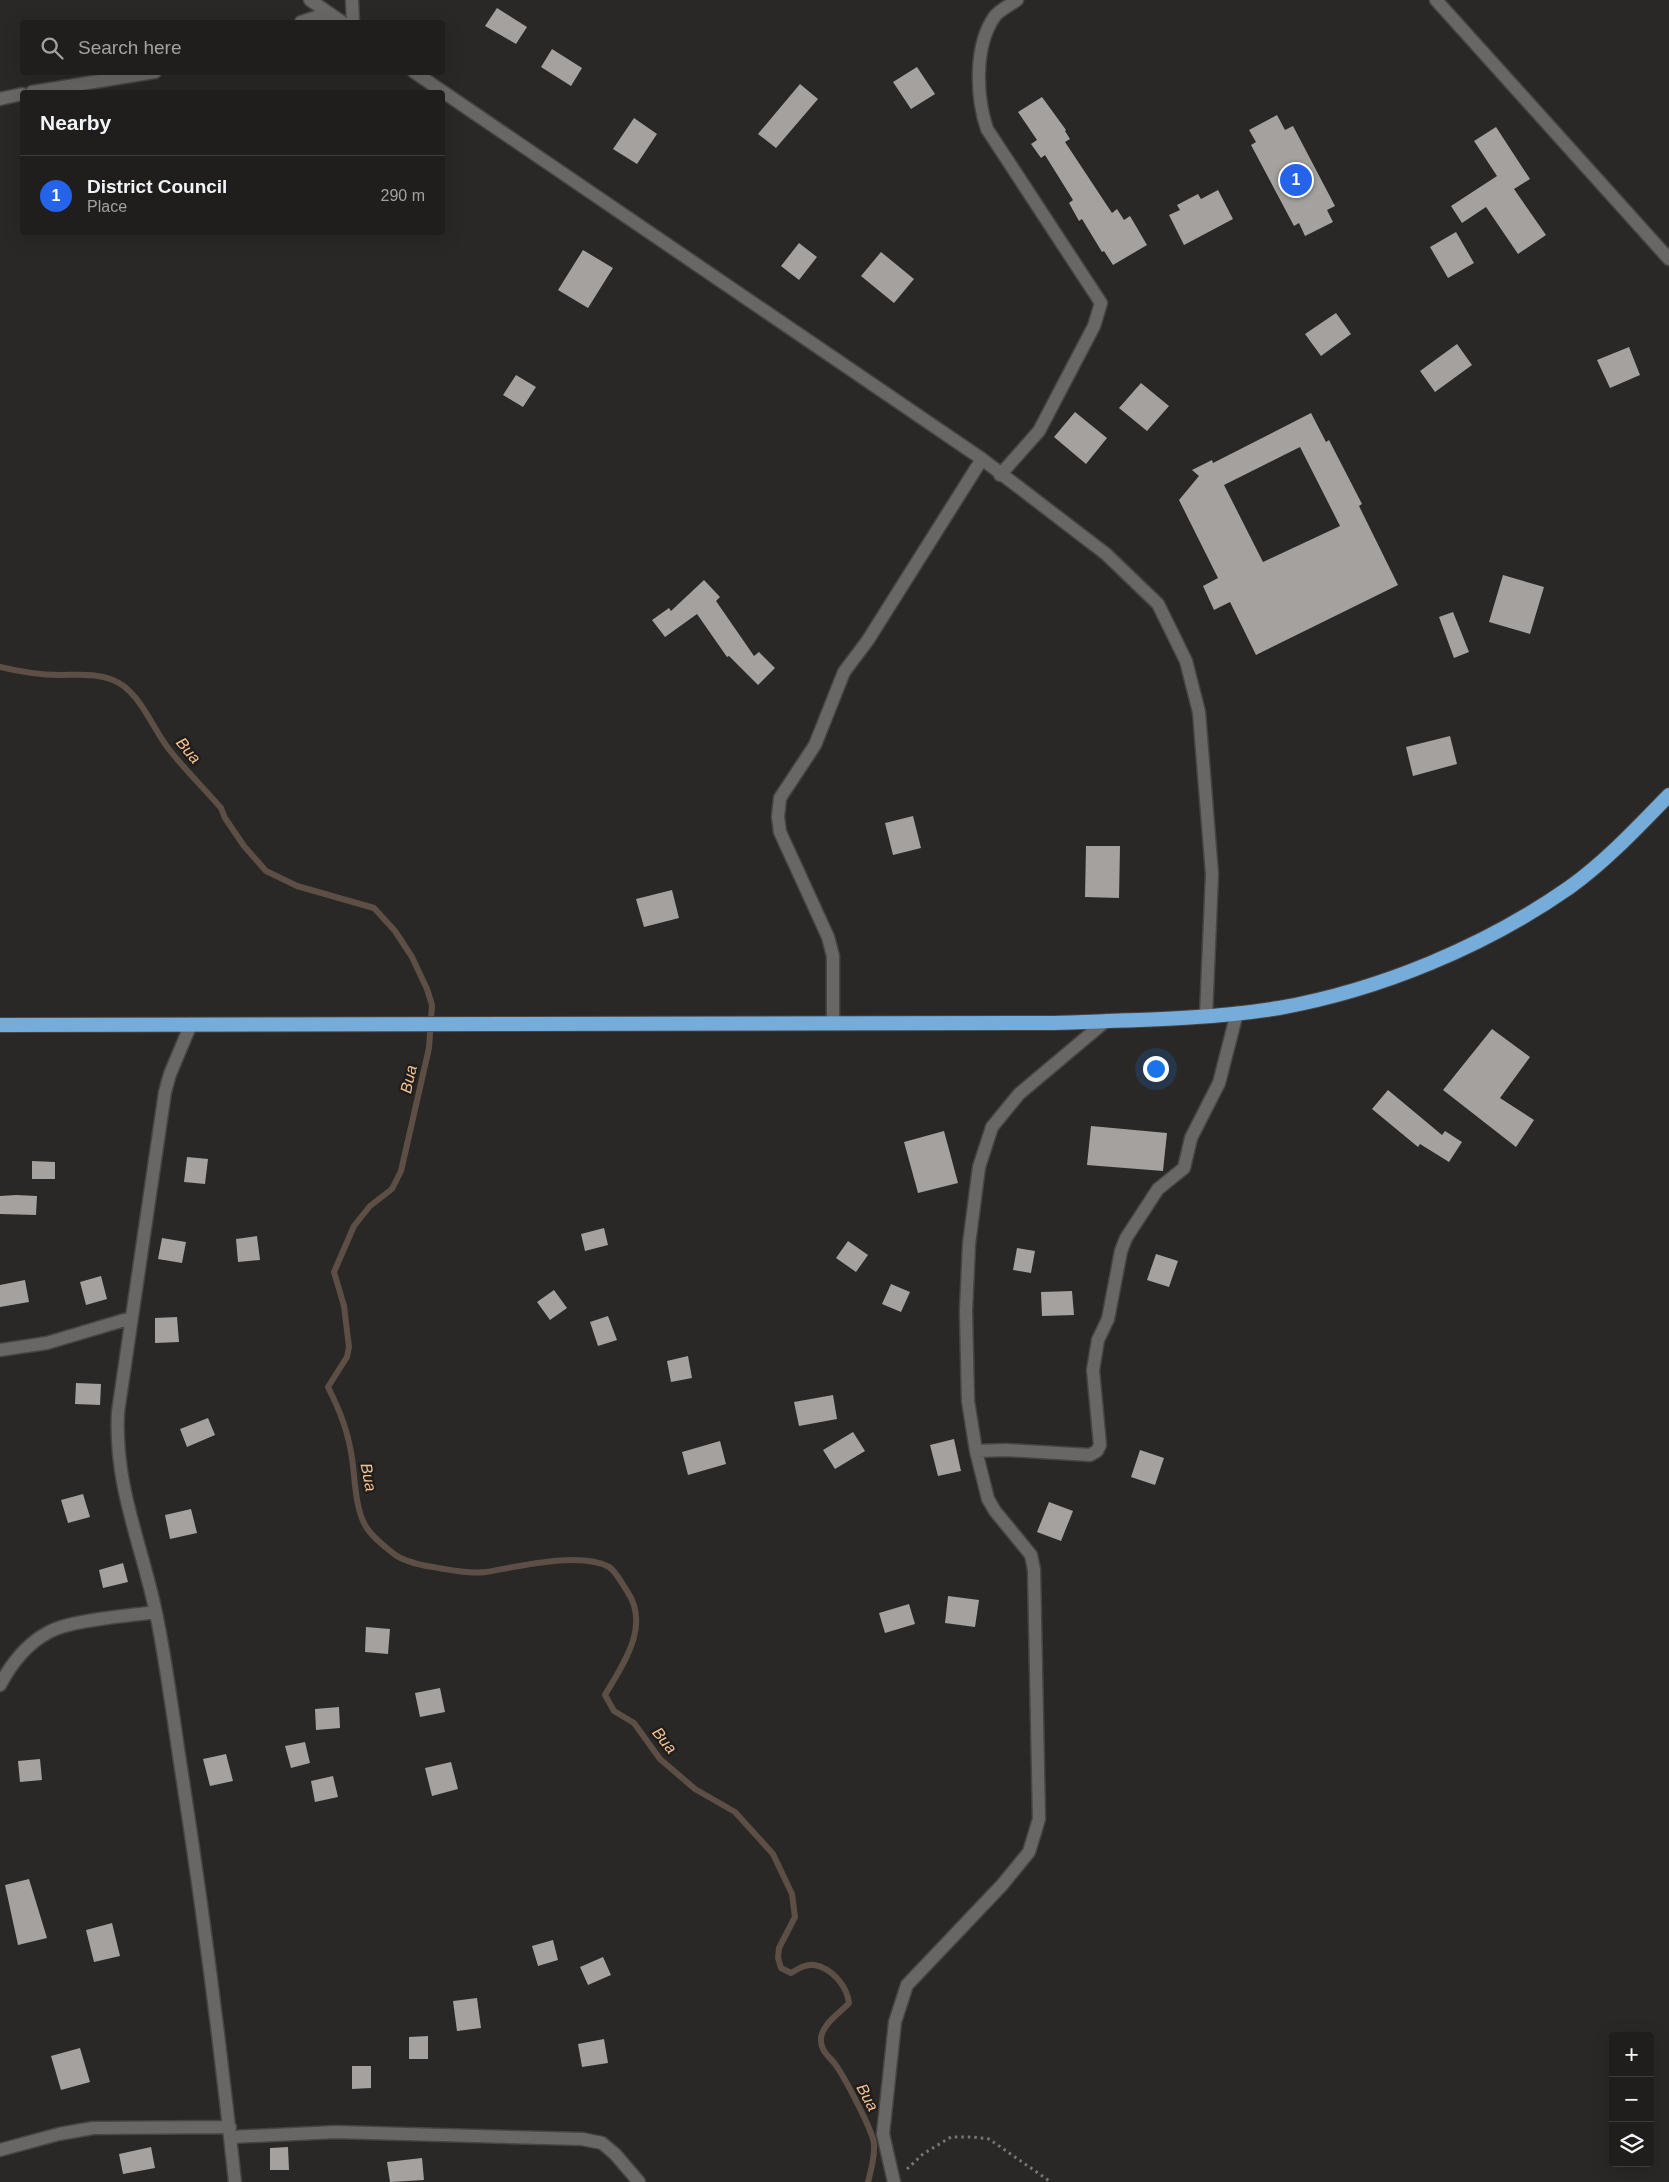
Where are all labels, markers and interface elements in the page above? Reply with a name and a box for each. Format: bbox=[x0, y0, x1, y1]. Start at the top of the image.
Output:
search box bbox=[20, 20, 445, 75]
icon: search bbox=[38, 34, 66, 62]
text: Search here bbox=[78, 37, 182, 58]
text: Nearby bbox=[40, 111, 111, 134]
pin: 1 bbox=[1280, 161, 1312, 199]
text: District Council bbox=[87, 176, 227, 197]
text: 1 bbox=[52, 187, 60, 204]
text: 290 m bbox=[381, 187, 425, 204]
text: Place bbox=[87, 198, 127, 215]
water label: Bua bbox=[173, 734, 204, 767]
your location bbox=[1143, 1056, 1169, 1082]
water label: Bua bbox=[397, 1063, 420, 1095]
water label: Bua bbox=[357, 1462, 380, 1493]
water label: Bua bbox=[649, 1724, 680, 1757]
map controls bbox=[1609, 2032, 1654, 2167]
button: + bbox=[1609, 2032, 1654, 2077]
button: − bbox=[1609, 2077, 1654, 2122]
water label: Bua bbox=[853, 2081, 882, 2114]
button: layers bbox=[1609, 2122, 1654, 2167]

